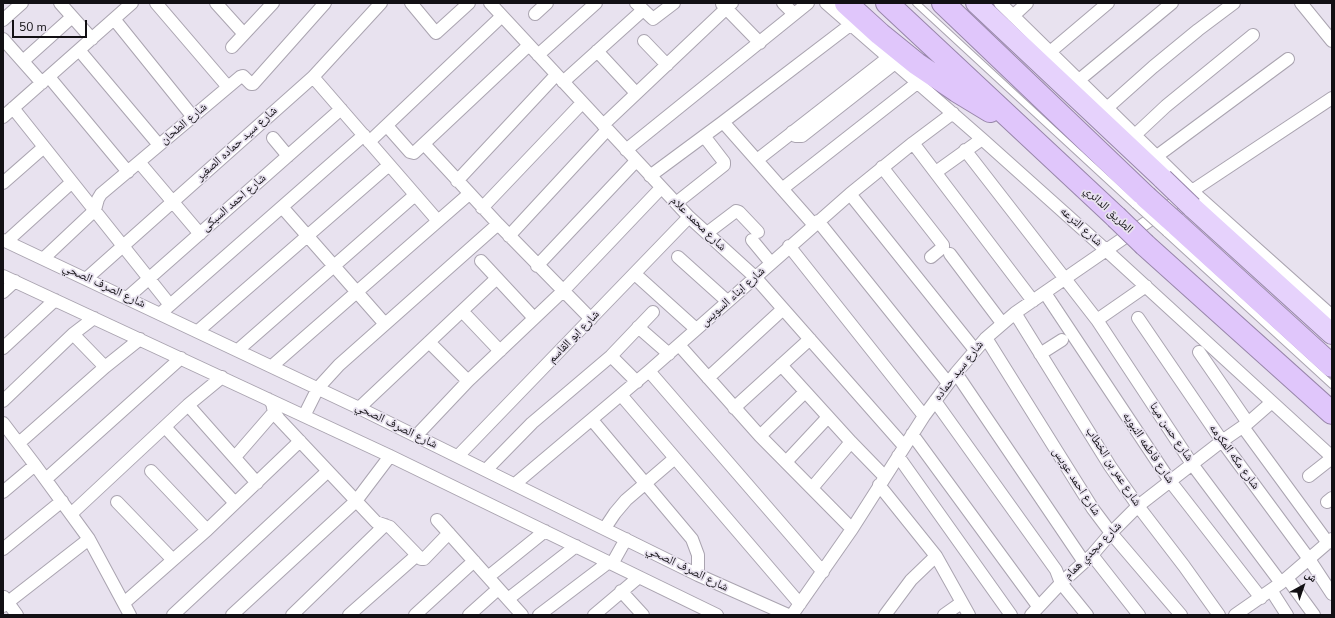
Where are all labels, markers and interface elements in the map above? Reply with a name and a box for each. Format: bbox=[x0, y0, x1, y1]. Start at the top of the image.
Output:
scale bar bbox=[14, 12, 89, 38]
text: 50 m bbox=[19, 19, 47, 35]
street label: شارع الطحان bbox=[158, 100, 210, 148]
street label: شارع سيد حماده الصغير bbox=[193, 104, 281, 184]
street label: شارع احمد السبكى bbox=[199, 171, 269, 235]
street label: الطريق الدائري bbox=[1080, 184, 1136, 236]
street label: شارع محمد علام bbox=[667, 194, 729, 254]
street label: شارع الترعه bbox=[1057, 204, 1105, 250]
street label: شارع الصرف الصحي bbox=[60, 261, 148, 311]
street label: شارع ابناء السويس bbox=[698, 264, 768, 330]
street label: شارع ابو القاسم bbox=[545, 308, 603, 366]
street label: شارع سيد حماده bbox=[931, 338, 987, 404]
street label: شارع الصرف الصحي bbox=[353, 400, 439, 452]
street label: شارع حسن مينا bbox=[1146, 400, 1196, 464]
street label: شارع فاطمه النبويه bbox=[1119, 410, 1177, 486]
street label: شارع مكه المكرمه bbox=[1206, 422, 1262, 492]
street label: شارع عمر بن الخطاب bbox=[1082, 425, 1144, 509]
street label: شارع احمد عويس bbox=[1049, 445, 1103, 519]
street label: شارع مجدي همام bbox=[1061, 519, 1125, 583]
street label: شارع الصرف الصحي bbox=[644, 543, 730, 595]
north arrow bbox=[1283, 566, 1323, 606]
text: ش bbox=[1302, 567, 1320, 586]

